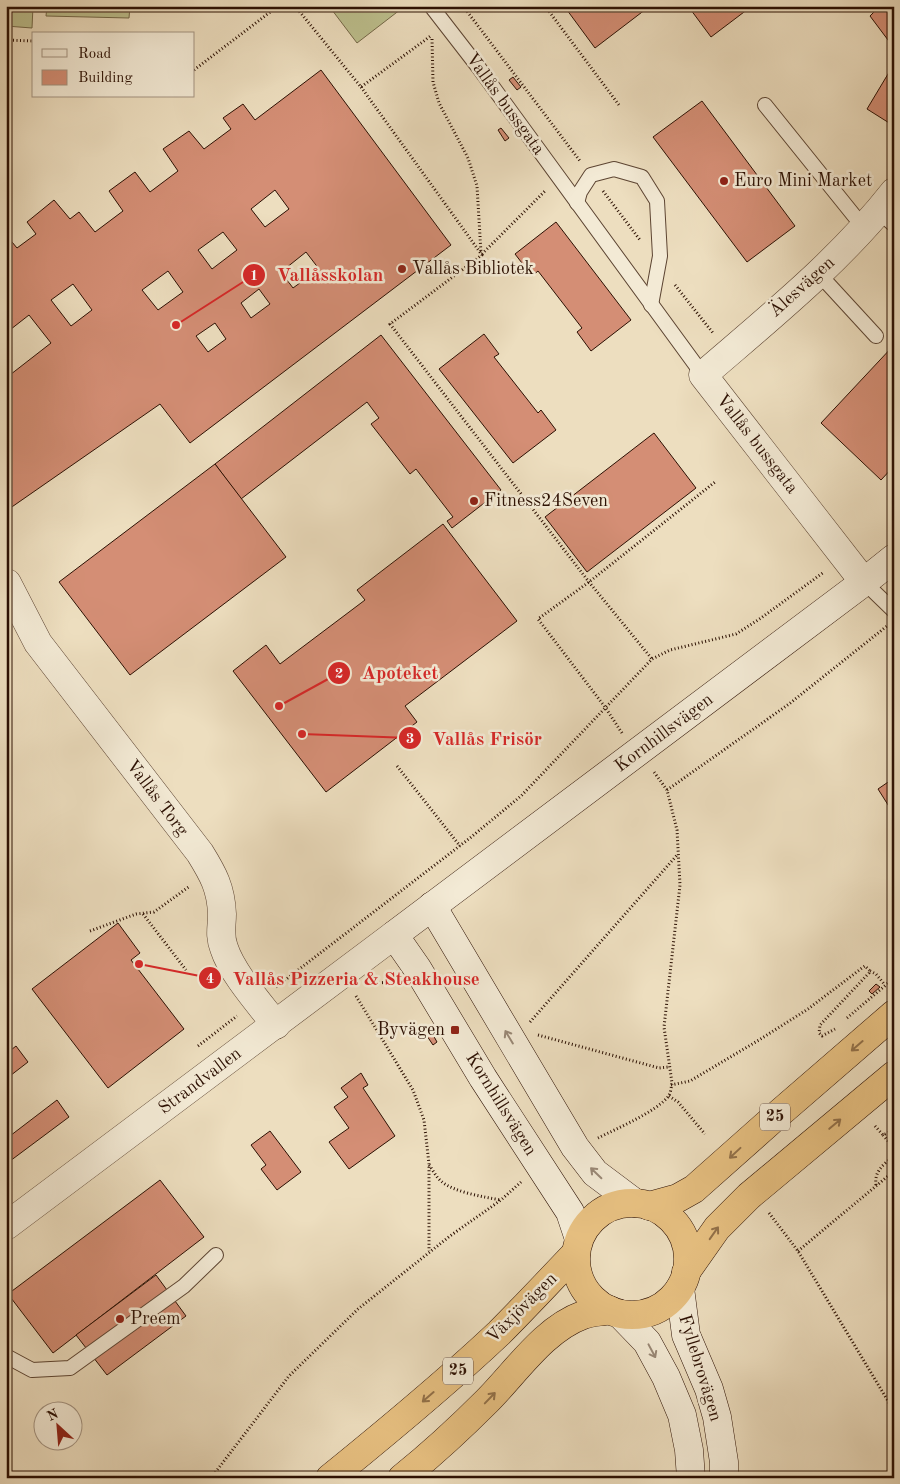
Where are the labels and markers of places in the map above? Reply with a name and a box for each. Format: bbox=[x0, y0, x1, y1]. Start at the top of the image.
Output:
place label: Euro Mini Market bbox=[734, 172, 872, 190]
marker: Euro Mini Market bbox=[718, 175, 730, 187]
callout: Vallåsskolan bbox=[242, 258, 393, 292]
place label: Vallås Bibliotek bbox=[412, 260, 534, 278]
marker: Vallås Bibliotek bbox=[396, 263, 408, 275]
place label: Fitness24Seven bbox=[484, 492, 608, 510]
marker: Fitness24Seven bbox=[468, 495, 480, 507]
callout: Apoteket bbox=[327, 656, 448, 690]
callout: Vallås Frisör bbox=[397, 721, 552, 755]
callout: Vallås Pizzeria & Steakhouse bbox=[197, 961, 490, 995]
place label: Byvägen bbox=[377, 1021, 445, 1039]
marker: Byvägen bbox=[449, 1024, 461, 1036]
place label: Preem bbox=[130, 1310, 180, 1328]
marker: Preem bbox=[114, 1313, 126, 1325]

